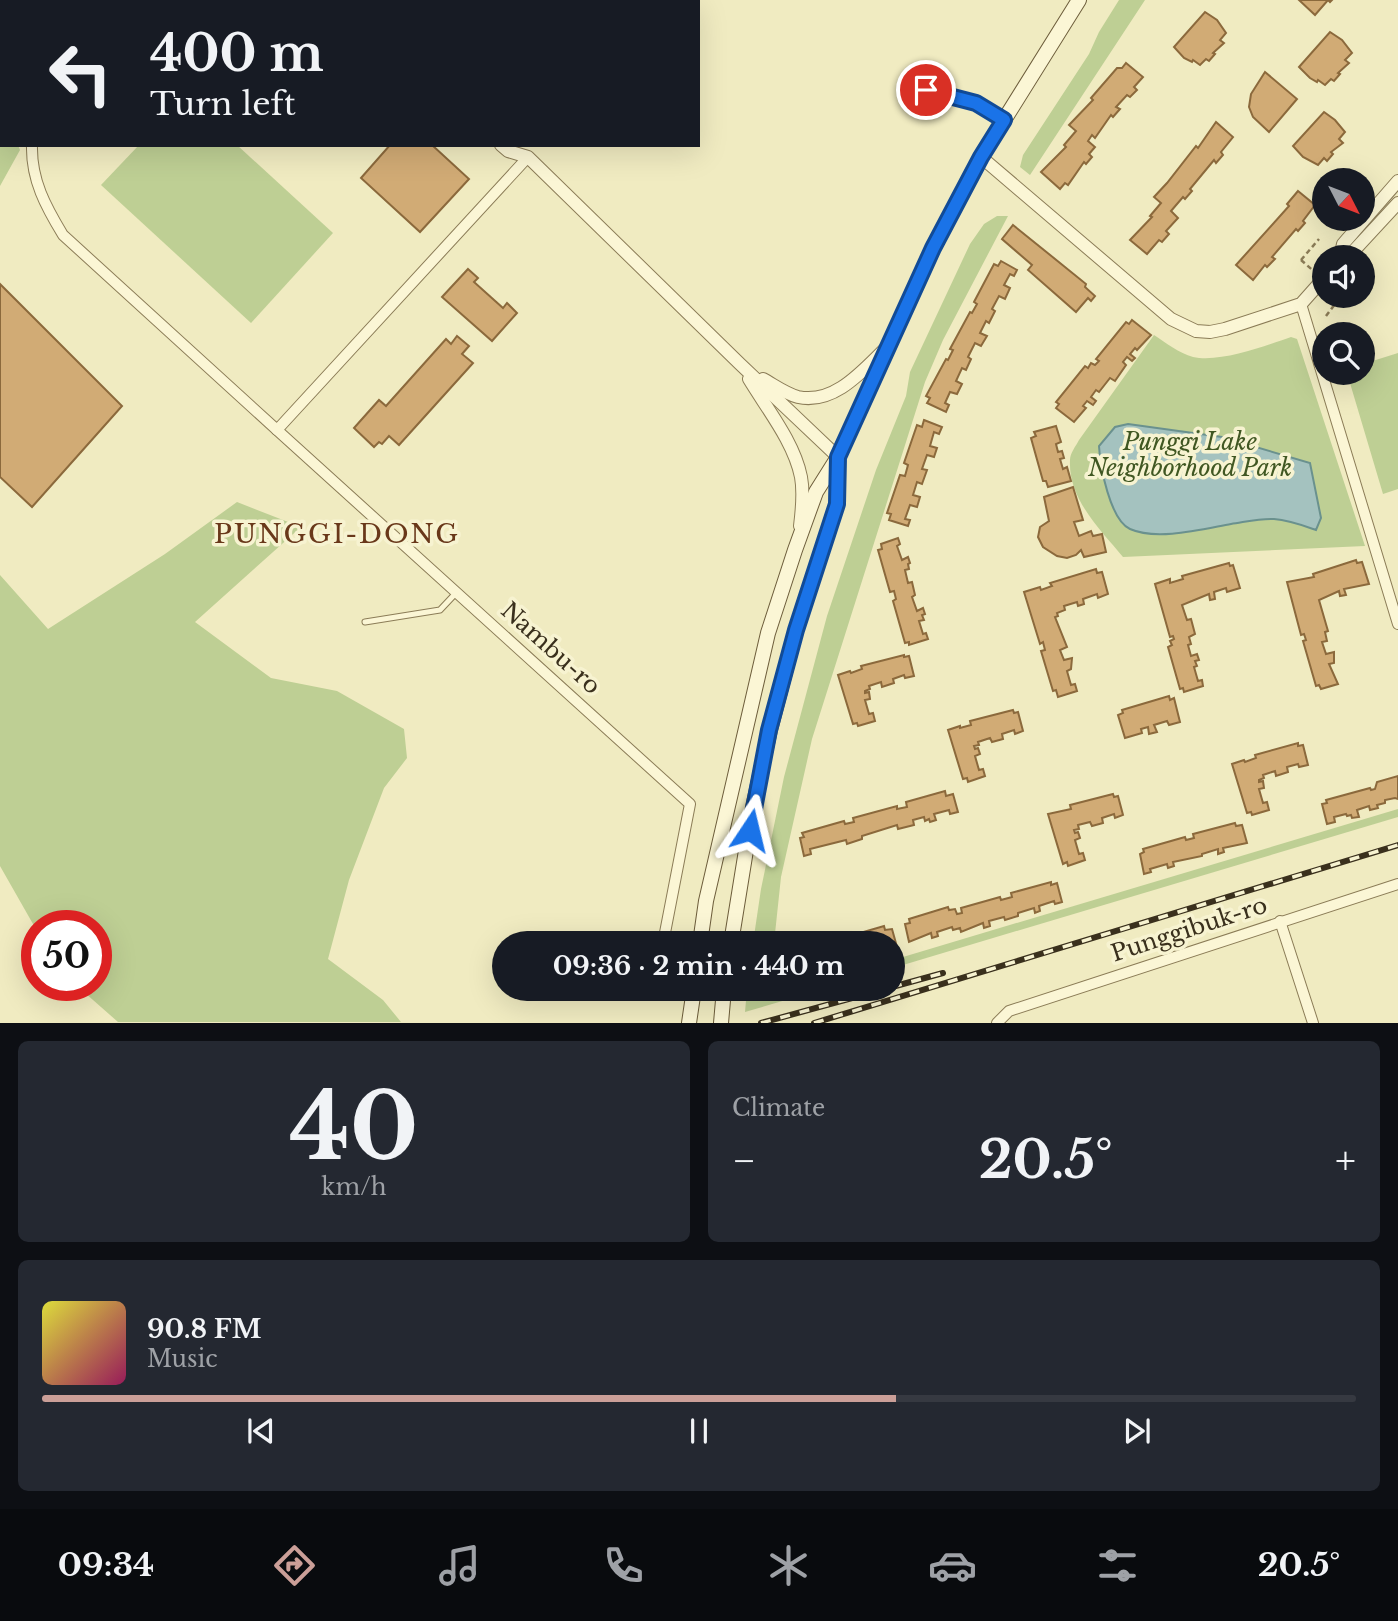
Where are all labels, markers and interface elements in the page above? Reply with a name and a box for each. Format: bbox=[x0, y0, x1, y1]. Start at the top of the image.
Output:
text: 400 m bbox=[150, 23, 324, 84]
icon: left bbox=[35, 28, 126, 119]
pin bbox=[896, 60, 956, 120]
icon: arrive bbox=[907, 71, 945, 109]
text: Turn left bbox=[150, 84, 296, 124]
north arrow bbox=[1312, 168, 1376, 231]
map controls bbox=[1312, 168, 1375, 385]
button: sound bbox=[1312, 245, 1375, 308]
button: search bbox=[1312, 322, 1375, 385]
park label: Punggi Lake Neighborhood Park bbox=[1087, 428, 1292, 482]
district label: PUNGGI-DONG bbox=[214, 518, 460, 550]
street label: Nambu-ro bbox=[495, 596, 607, 700]
position arrow bbox=[713, 793, 787, 867]
street label: Punggibuk-ro bbox=[1107, 891, 1271, 967]
speed limit sign: 50 bbox=[21, 910, 112, 1001]
text: 09:36 · 2 min · 440 m bbox=[553, 950, 844, 982]
text: 40 bbox=[289, 1071, 419, 1184]
text: Climate bbox=[732, 1094, 825, 1122]
text: 20.5° bbox=[979, 1128, 1113, 1192]
text: − bbox=[732, 1137, 756, 1184]
text: + bbox=[1335, 1137, 1356, 1184]
text: km/h bbox=[321, 1173, 387, 1201]
text: 90.8 FM bbox=[147, 1313, 262, 1345]
text: Music bbox=[147, 1345, 218, 1373]
icon: previous bbox=[242, 1412, 280, 1450]
icon: pause bbox=[680, 1412, 718, 1450]
icon: next bbox=[1118, 1412, 1156, 1450]
icon: directions bbox=[270, 1541, 319, 1590]
icon: music bbox=[435, 1541, 484, 1590]
icon: phone bbox=[599, 1541, 648, 1590]
icon: climate bbox=[764, 1541, 813, 1590]
icon: car bbox=[928, 1541, 977, 1590]
icon: filters bbox=[1093, 1541, 1142, 1590]
text: 09:34 bbox=[58, 1545, 154, 1585]
text: 20.5° bbox=[1258, 1545, 1340, 1585]

